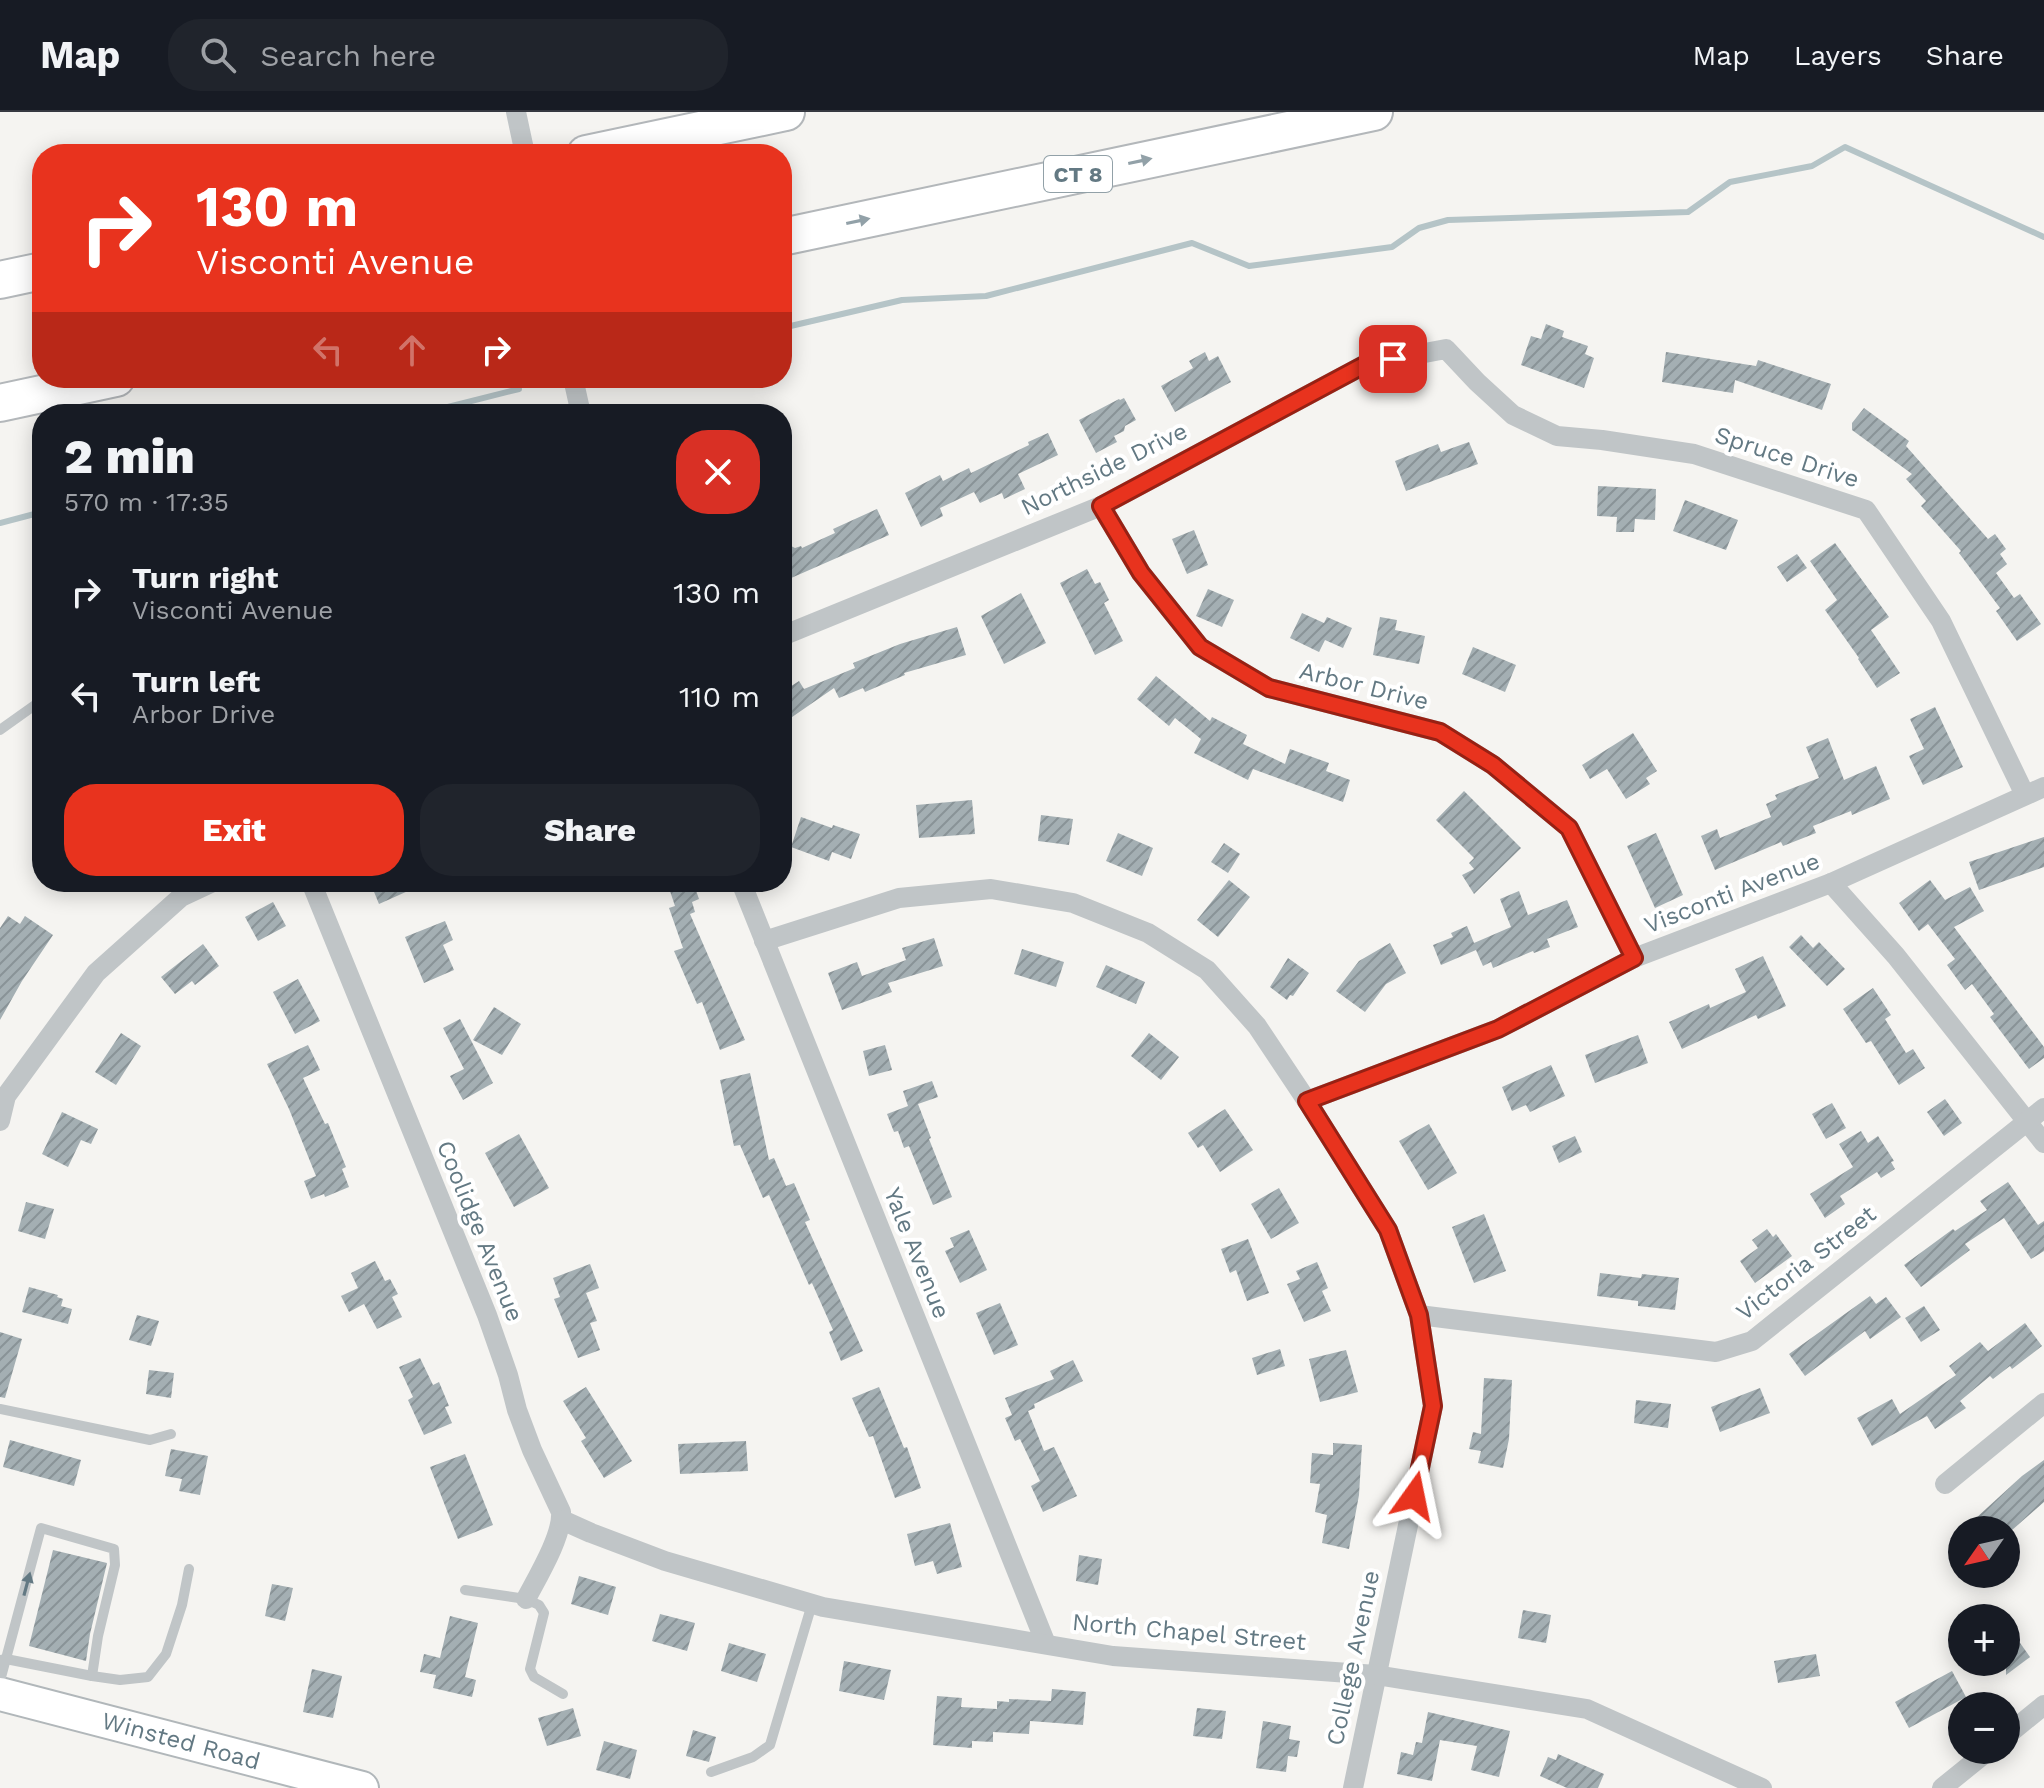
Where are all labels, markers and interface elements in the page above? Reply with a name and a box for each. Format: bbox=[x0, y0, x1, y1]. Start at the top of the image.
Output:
search box bbox=[168, 19, 728, 91]
text: Map bbox=[40, 33, 120, 77]
icon: search bbox=[196, 33, 240, 77]
text: Search here bbox=[260, 38, 436, 73]
text: Map bbox=[1693, 39, 1750, 72]
text: Layers bbox=[1794, 39, 1882, 72]
text: Share bbox=[1926, 39, 2004, 72]
one-way arrow bbox=[1128, 154, 1153, 167]
road number: CT 8 bbox=[1044, 156, 1112, 192]
text: 130 m bbox=[196, 174, 358, 240]
icon: right bbox=[64, 176, 168, 280]
one-way arrow bbox=[846, 214, 871, 227]
text: Visconti Avenue bbox=[196, 241, 475, 283]
pin bbox=[1359, 325, 1427, 393]
icon: left bbox=[306, 328, 350, 372]
icon: ahead bbox=[390, 328, 434, 372]
icon: right bbox=[474, 328, 518, 372]
icon: arrive bbox=[1371, 337, 1415, 381]
street label: Northside Drive bbox=[1016, 417, 1192, 521]
street label: Spruce Drive bbox=[1711, 420, 1863, 494]
text: 2 min bbox=[64, 428, 195, 485]
button: close bbox=[676, 430, 760, 514]
text: 570 m · 17:35 bbox=[64, 487, 229, 517]
text: Turn right bbox=[132, 560, 278, 595]
icon: right bbox=[64, 570, 108, 614]
text: 130 m bbox=[673, 575, 760, 610]
text: Visconti Avenue bbox=[132, 595, 333, 625]
street label: Arbor Drive bbox=[1296, 656, 1432, 716]
text: Turn left bbox=[132, 664, 260, 699]
icon: left bbox=[64, 674, 108, 718]
text: 110 m bbox=[679, 679, 760, 714]
text: Arbor Drive bbox=[132, 699, 275, 729]
button: Exit bbox=[64, 784, 404, 876]
button: Share bbox=[420, 784, 760, 876]
street label: Visconti Avenue bbox=[1640, 847, 1824, 939]
street label: Coolidge Avenue bbox=[431, 1136, 529, 1326]
street label: Yale Avenue bbox=[878, 1184, 956, 1322]
street label: Victoria Street bbox=[1731, 1200, 1881, 1326]
position arrow bbox=[1372, 1454, 1456, 1538]
north arrow bbox=[1948, 1516, 2020, 1588]
map controls bbox=[1948, 1516, 2020, 1764]
street label: College Avenue bbox=[1321, 1568, 1385, 1748]
one-way arrow bbox=[21, 1571, 33, 1596]
button: + bbox=[1948, 1604, 2020, 1676]
street label: North Chapel Street bbox=[1071, 1608, 1307, 1656]
button: − bbox=[1948, 1692, 2020, 1764]
street label: Winsted Road bbox=[99, 1706, 263, 1776]

